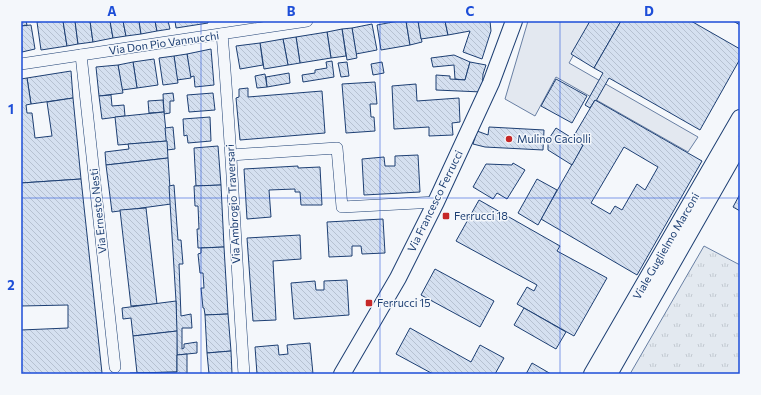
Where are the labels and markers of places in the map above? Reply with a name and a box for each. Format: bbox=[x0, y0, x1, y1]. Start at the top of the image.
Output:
place label: Mulino Caciolli bbox=[517, 132, 591, 145]
marker: Mulino Caciolli bbox=[504, 134, 514, 144]
place label: Ferrucci 18 bbox=[454, 209, 508, 222]
marker: Ferrucci 18 bbox=[441, 211, 451, 221]
place label: Ferrucci 15 bbox=[377, 296, 431, 309]
marker: Ferrucci 15 bbox=[364, 298, 374, 308]

